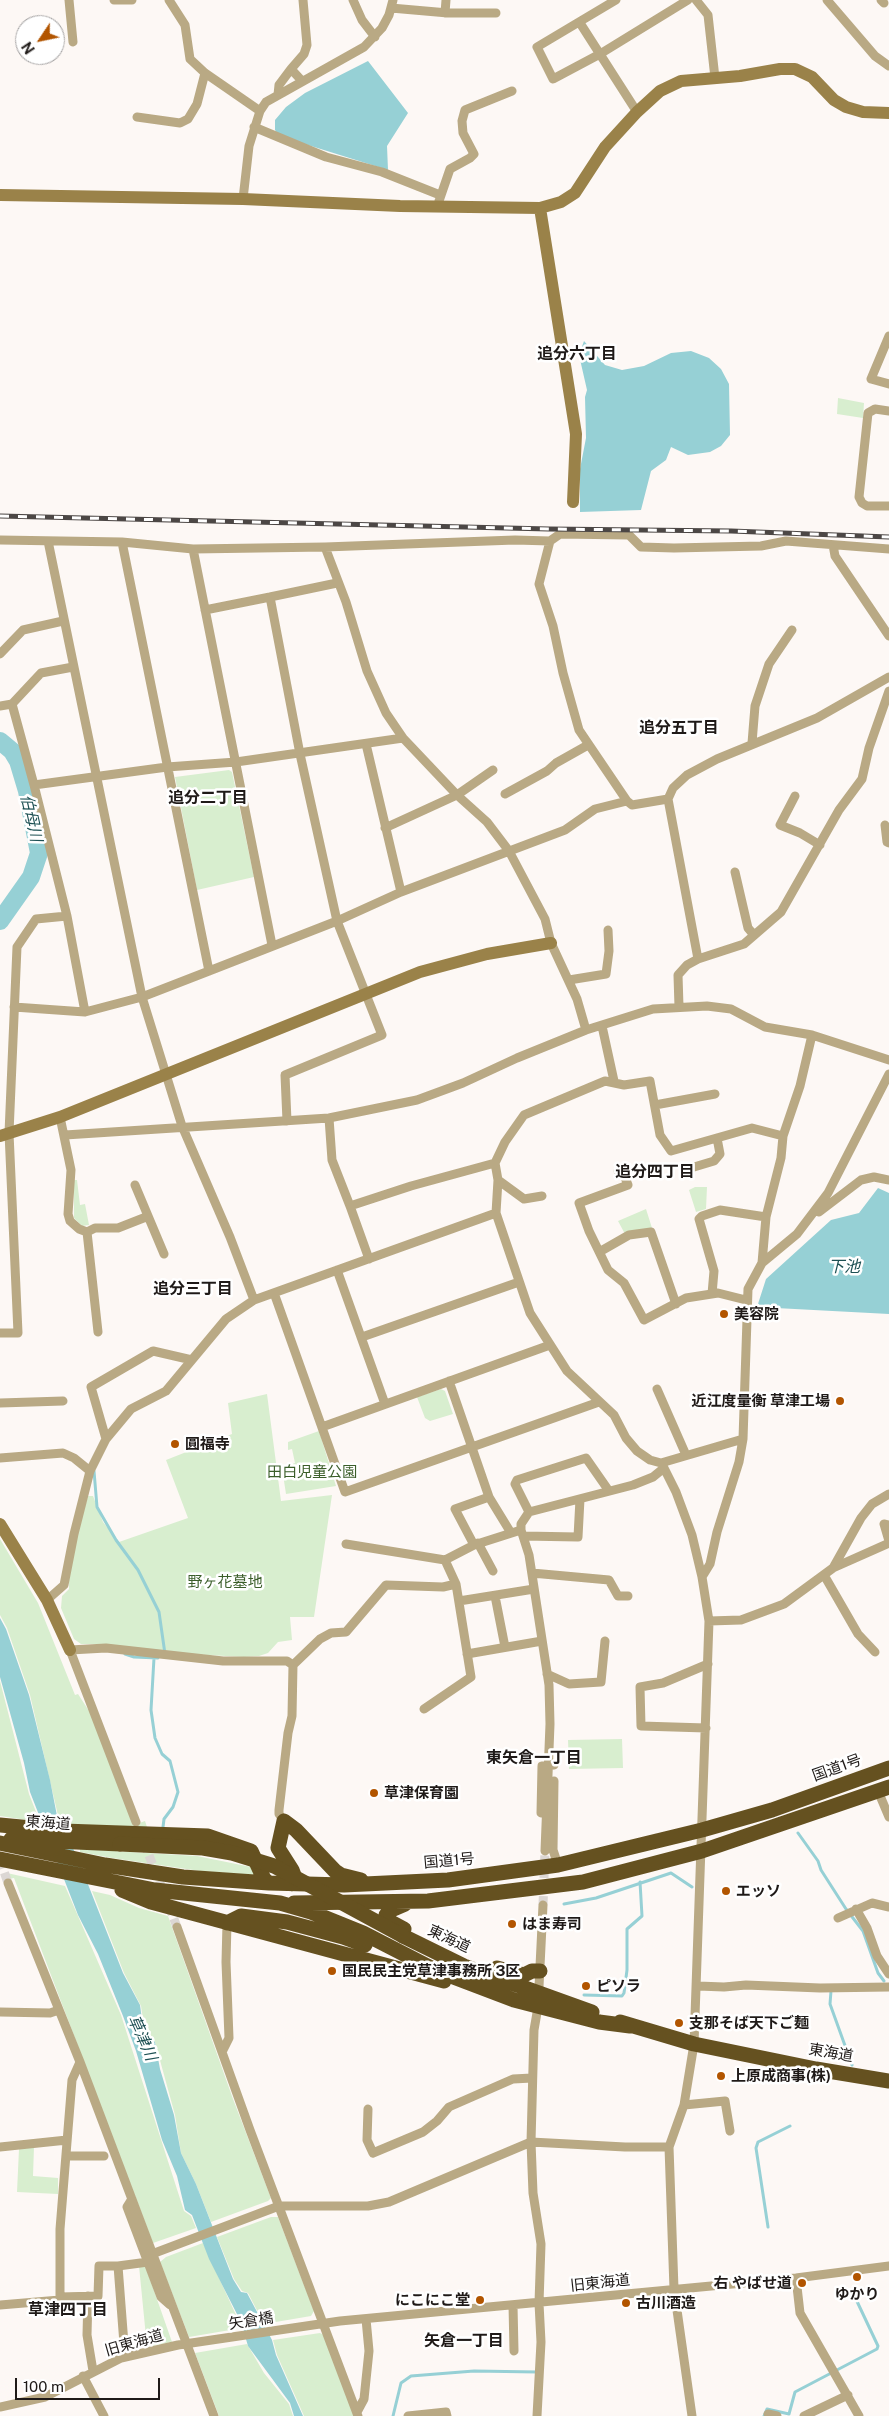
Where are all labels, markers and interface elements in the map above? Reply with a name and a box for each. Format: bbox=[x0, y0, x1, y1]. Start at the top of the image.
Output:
north arrow bbox=[15, 15, 65, 65]
text: N bbox=[19, 39, 38, 57]
district label: 追分六丁目 bbox=[537, 344, 617, 364]
district label: 追分五丁目 bbox=[639, 718, 719, 738]
district label: 追分二丁目 bbox=[168, 788, 248, 808]
water label: 伯母川 bbox=[16, 792, 46, 844]
district label: 追分四丁目 bbox=[615, 1162, 695, 1182]
water label: 下池 bbox=[828, 1257, 860, 1277]
district label: 追分三丁目 bbox=[153, 1279, 233, 1299]
place label: 美容院 bbox=[734, 1305, 779, 1323]
marker: 美容院 bbox=[718, 1308, 730, 1320]
place label: 近江度量衡 草津工場 bbox=[692, 1392, 830, 1410]
marker: 近江度量衡 草津工場 bbox=[834, 1395, 846, 1407]
place label: 圓福寺 bbox=[185, 1435, 230, 1453]
marker: 圓福寺 bbox=[169, 1438, 181, 1450]
park label: 田白児童公園 bbox=[267, 1463, 357, 1481]
park label: 野ヶ花墓地 bbox=[188, 1573, 262, 1591]
district label: 東矢倉一丁目 bbox=[486, 1748, 582, 1768]
street label: 国道1号 bbox=[810, 1751, 864, 1785]
place label: 草津保育園 bbox=[384, 1784, 459, 1802]
marker: 草津保育園 bbox=[368, 1787, 380, 1799]
street label: 東海道 bbox=[25, 1812, 71, 1834]
street label: 国道1号 bbox=[423, 1850, 475, 1872]
place label: エッソ bbox=[736, 1882, 781, 1900]
marker: エッソ bbox=[720, 1885, 732, 1897]
place label: はま寿司 bbox=[522, 1915, 582, 1933]
marker: はま寿司 bbox=[506, 1918, 518, 1930]
street label: 東海道 bbox=[425, 1921, 473, 1957]
place label: 国民民主党草津事務所 3区 bbox=[342, 1962, 520, 1980]
marker: 国民民主党草津事務所 3区 bbox=[326, 1965, 338, 1977]
place label: ピソラ bbox=[596, 1977, 641, 1995]
marker: ピソラ bbox=[580, 1980, 592, 1992]
water label: 草津川 bbox=[123, 2012, 161, 2064]
place label: 支那そば天下ご麺 bbox=[689, 2014, 809, 2032]
marker: 支那そば天下ご麺 bbox=[673, 2017, 685, 2029]
street label: 東海道 bbox=[807, 2040, 855, 2066]
place label: 上原成商事(株) bbox=[731, 2067, 831, 2085]
marker: 上原成商事(株) bbox=[715, 2070, 727, 2082]
street label: 旧東海道 bbox=[569, 2271, 631, 2295]
marker: ゆかり bbox=[851, 2271, 863, 2283]
place label: 右 やばせ道 bbox=[714, 2274, 792, 2292]
marker: 右 やばせ道 bbox=[796, 2277, 808, 2289]
place label: ゆかり bbox=[835, 2285, 879, 2303]
place label: にこにこ堂 bbox=[395, 2291, 470, 2309]
marker: にこにこ堂 bbox=[474, 2294, 486, 2306]
place label: 古川酒造 bbox=[636, 2294, 696, 2312]
marker: 古川酒造 bbox=[620, 2297, 632, 2309]
district label: 草津四丁目 bbox=[28, 2300, 108, 2320]
street label: 矢倉橋 bbox=[227, 2309, 275, 2333]
street label: 旧東海道 bbox=[103, 2326, 165, 2360]
district label: 矢倉一丁目 bbox=[424, 2331, 504, 2351]
scale bar bbox=[18, 2368, 162, 2400]
text: 100 m bbox=[23, 2378, 64, 2395]

